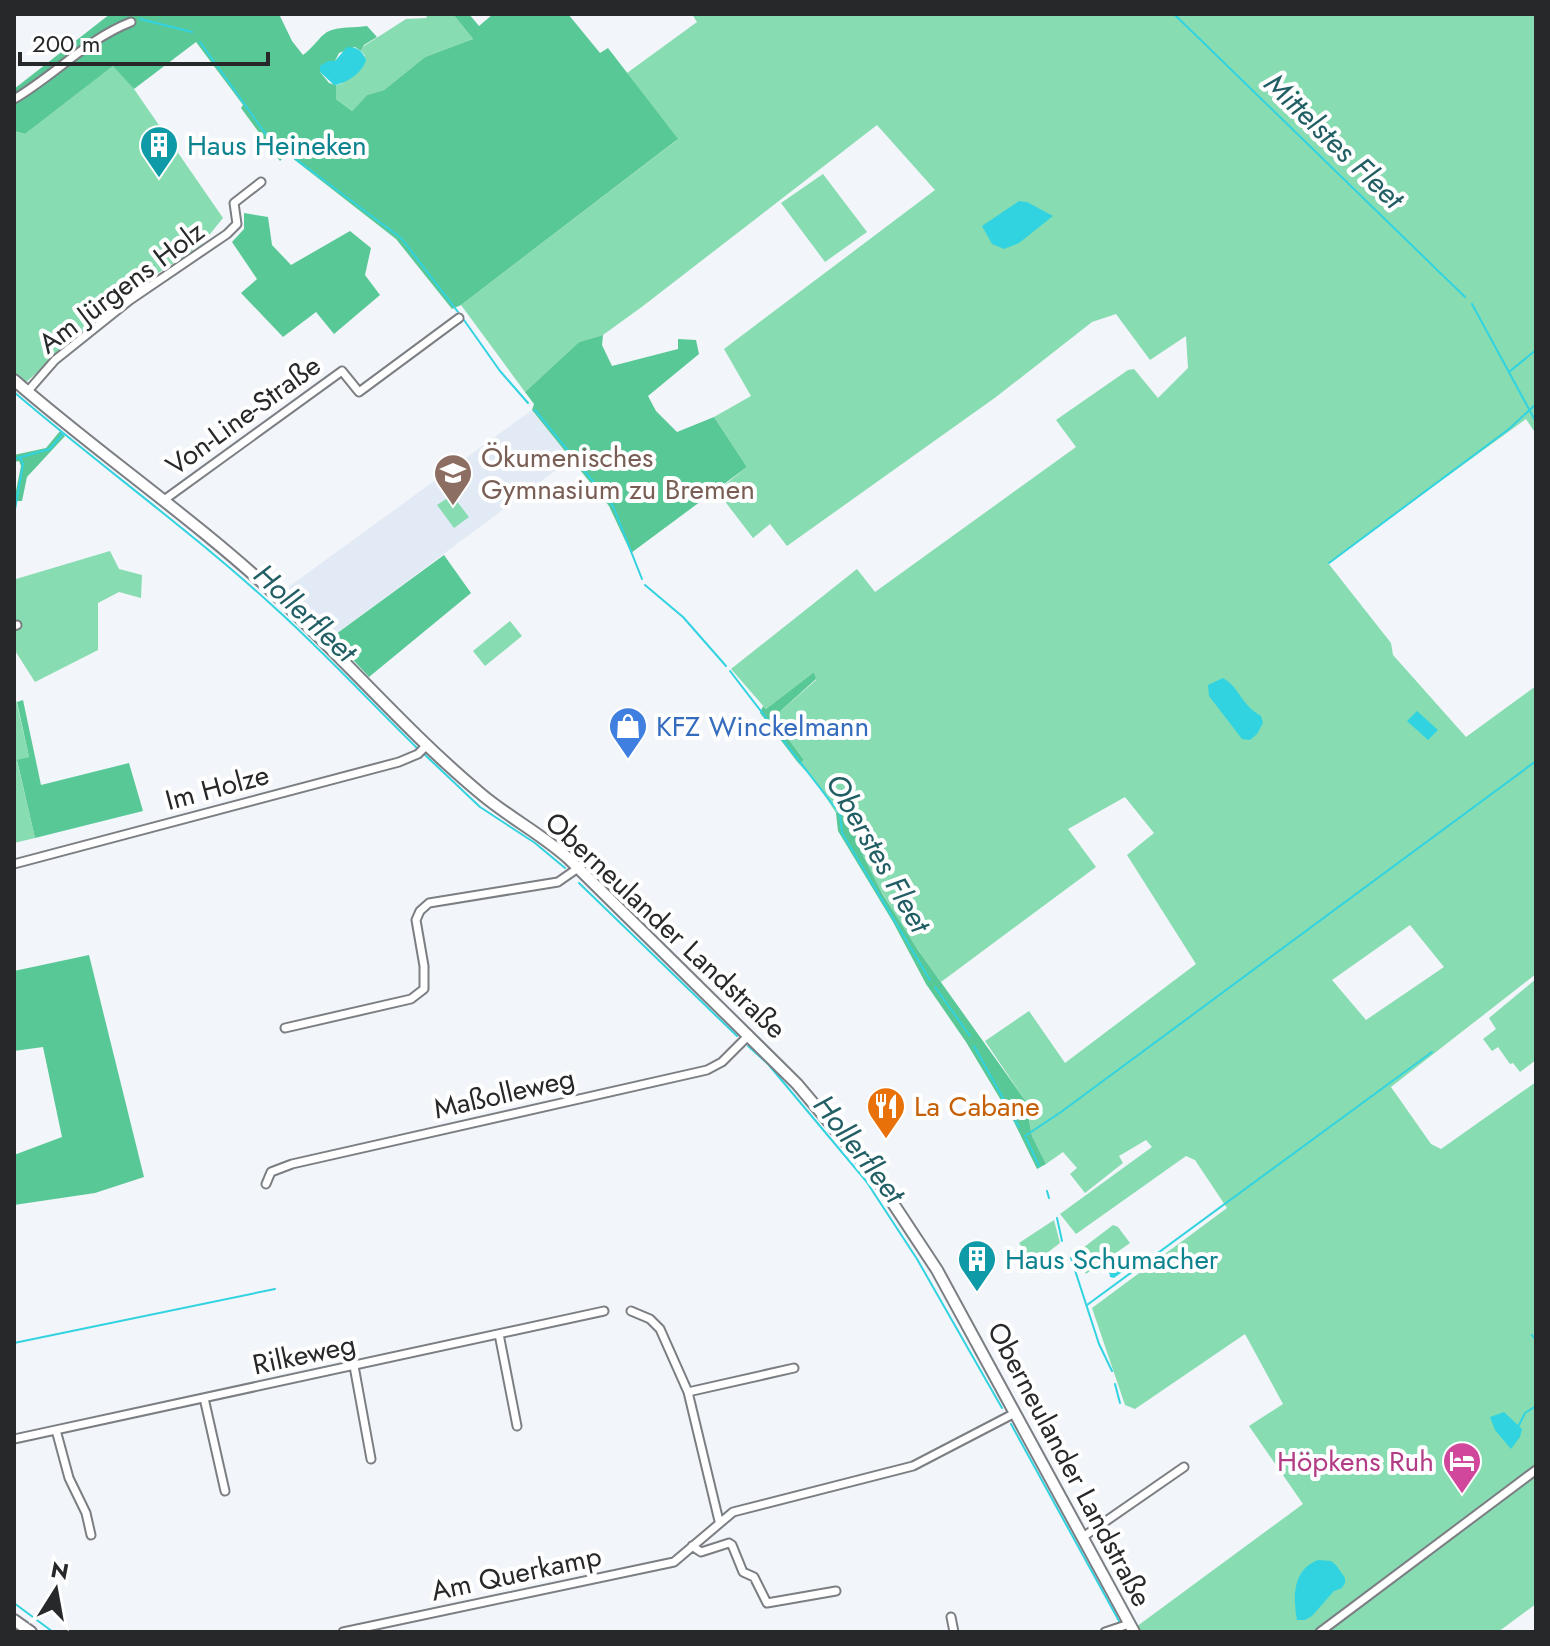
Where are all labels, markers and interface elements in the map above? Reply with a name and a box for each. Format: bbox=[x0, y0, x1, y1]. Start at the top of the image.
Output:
scale bar bbox=[20, 16, 268, 66]
text: 200 m bbox=[32, 26, 100, 61]
water label: Mittelstes Fleet bbox=[1255, 63, 1415, 220]
building icon: Haus Heineken bbox=[138, 124, 180, 179]
place label: Haus Heineken bbox=[187, 125, 367, 166]
street label: Am Jürgens Holz bbox=[30, 211, 213, 364]
street label: Von-Line-Straße bbox=[157, 345, 329, 486]
place label: Ökumenisches Gymnasium zu Bremen bbox=[481, 437, 755, 510]
school or university icon: Ökumenisches Gymnasium zu Bremen bbox=[432, 452, 474, 507]
water label: Hollerfleet bbox=[244, 554, 368, 673]
shop icon: KFZ Winckelmann bbox=[607, 705, 649, 760]
place label: KFZ Winckelmann bbox=[656, 706, 869, 747]
street label: Im Holze bbox=[161, 754, 274, 821]
water label: Oberstes Fleet bbox=[815, 765, 942, 942]
street label: Oberneulander Landstraße bbox=[536, 802, 796, 1048]
street label: Maßolleweg bbox=[430, 1057, 578, 1130]
water label: Hollerfleet bbox=[803, 1085, 917, 1214]
restaurant icon: La Cabane bbox=[865, 1085, 907, 1140]
place label: La Cabane bbox=[914, 1086, 1040, 1127]
building icon: Haus Schumacher bbox=[956, 1238, 998, 1293]
place label: Haus Schumacher bbox=[1005, 1239, 1219, 1280]
street label: Oberneulander Landstraße bbox=[977, 1315, 1162, 1614]
street label: Rilkeweg bbox=[249, 1324, 359, 1385]
hotel icon: Höpkens Ruh bbox=[1441, 1440, 1483, 1495]
place label: Höpkens Ruh bbox=[1277, 1441, 1434, 1482]
street label: Am Querkamp bbox=[427, 1535, 605, 1612]
north arrow bbox=[16, 1550, 96, 1630]
text: N bbox=[48, 1553, 71, 1588]

